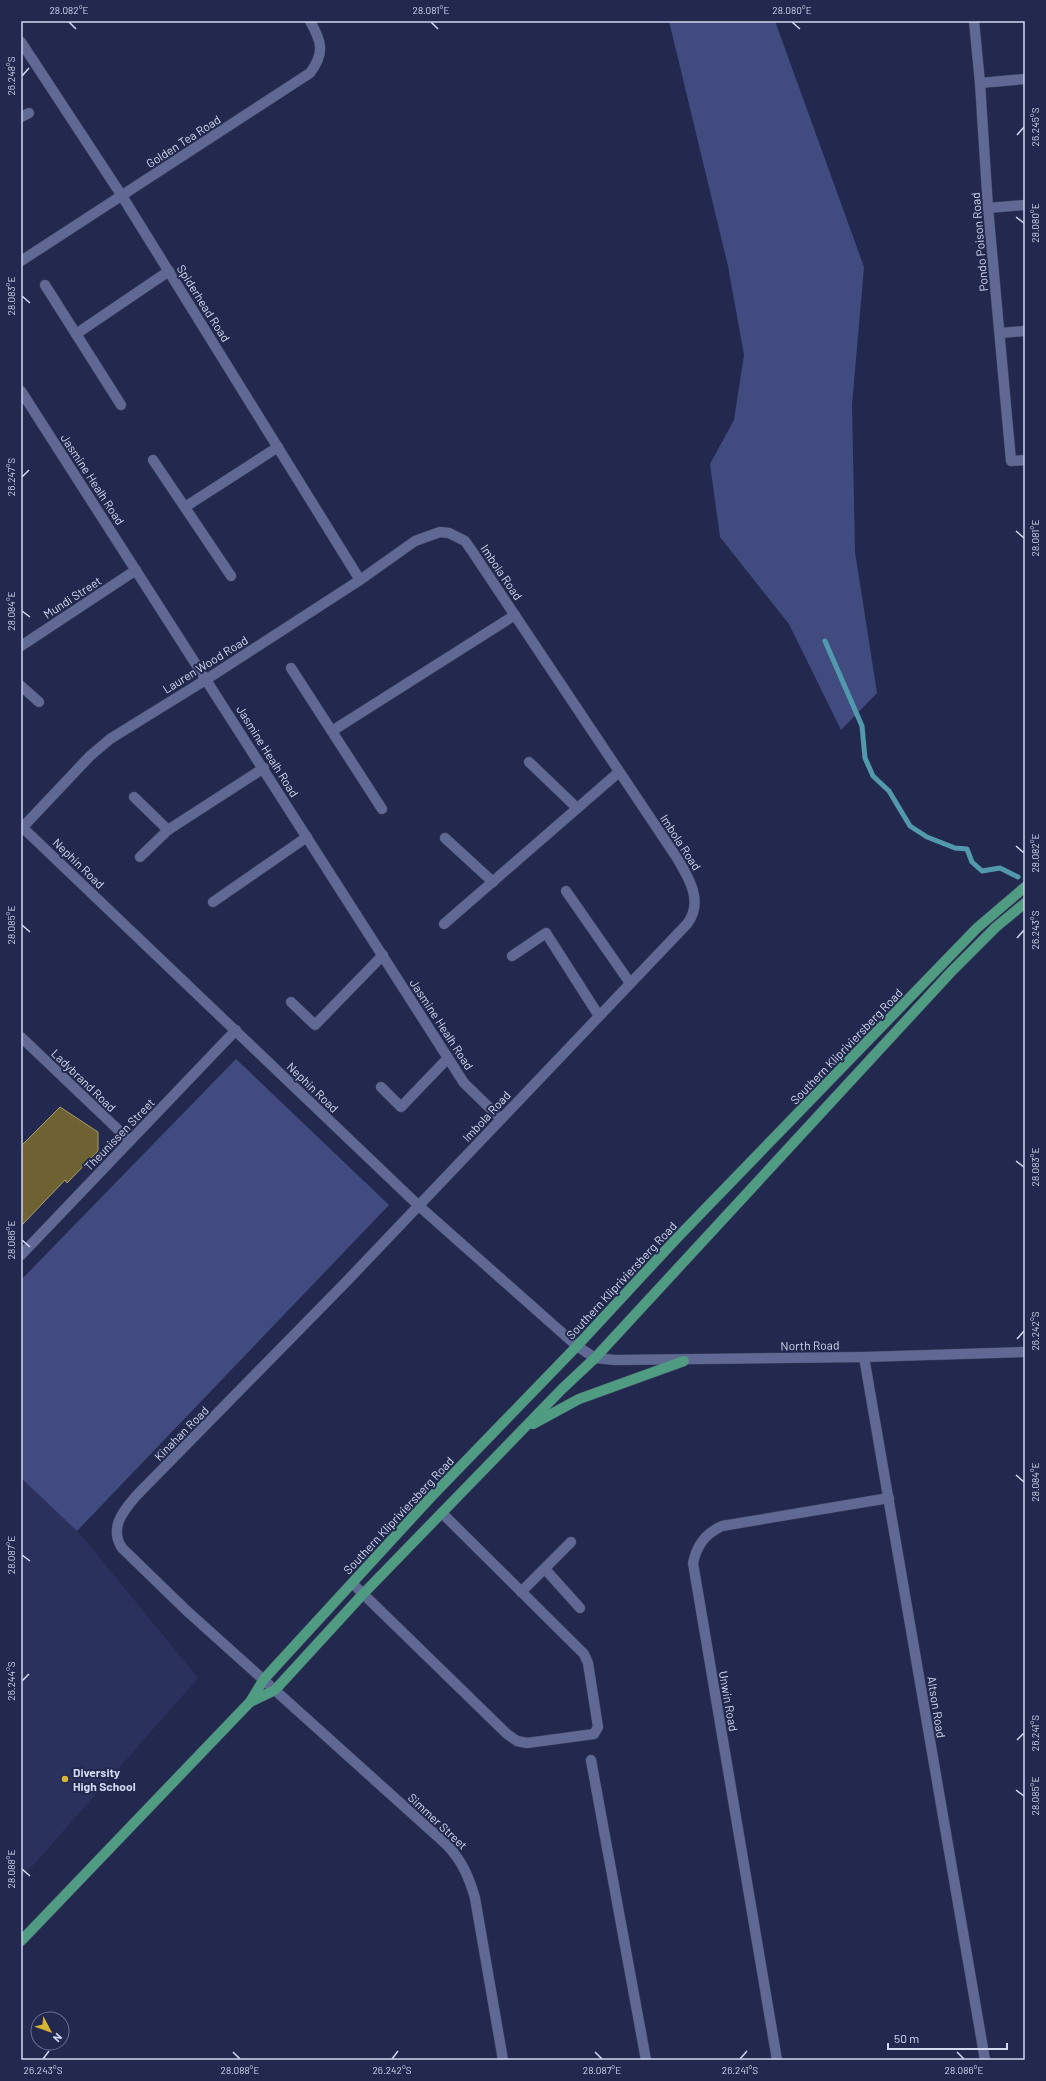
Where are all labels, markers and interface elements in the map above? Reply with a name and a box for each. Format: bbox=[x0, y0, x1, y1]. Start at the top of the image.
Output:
text: 28.082°E bbox=[49, 4, 89, 16]
text: 28.081°E bbox=[413, 4, 449, 16]
text: 28.080°E bbox=[772, 4, 812, 16]
text: 26.248°S bbox=[5, 56, 17, 96]
text: 26.245°S bbox=[1029, 107, 1041, 146]
street label: Golden Tea Road bbox=[143, 112, 223, 170]
street label: Pondo Poison Road bbox=[968, 192, 990, 292]
text: 28.080°E bbox=[1029, 203, 1041, 243]
street label: Spiderhead Road bbox=[175, 262, 233, 344]
text: 28.083°E bbox=[5, 277, 17, 315]
street label: Jasmine Healh Road bbox=[58, 431, 128, 527]
text: 26.247°S bbox=[5, 458, 17, 496]
text: 28.081°E bbox=[1029, 520, 1041, 556]
street label: Imbola Road bbox=[478, 542, 526, 602]
street label: Mundi Street bbox=[40, 573, 104, 621]
text: 28.084°E bbox=[5, 591, 17, 631]
street label: Lauren Wood Road bbox=[160, 632, 250, 696]
street label: Jasmine Healh Road bbox=[234, 703, 302, 799]
street label: Imbola Road bbox=[658, 811, 704, 873]
text: 28.082°E bbox=[1029, 833, 1041, 873]
street label: Nephin Road bbox=[50, 835, 108, 891]
text: 28.085°E bbox=[5, 906, 17, 944]
text: 26.243°S bbox=[1029, 910, 1041, 949]
street label: Jasmine Healh Road bbox=[407, 976, 477, 1072]
street label: Southern Klipriviersberg Road bbox=[787, 985, 905, 1107]
street label: Ladybrand Road bbox=[49, 1046, 119, 1114]
street label: Nephin Road bbox=[284, 1059, 342, 1115]
street label: Imbola Road bbox=[459, 1088, 513, 1144]
street label: Theunissen Street bbox=[81, 1095, 157, 1173]
text: 28.083°E bbox=[1029, 1148, 1041, 1186]
street label: Southern Klipriviersberg Road bbox=[563, 1218, 679, 1342]
text: 28.086°E bbox=[5, 1221, 17, 1259]
text: 26.242°S bbox=[1029, 1311, 1041, 1351]
street label: North Road bbox=[780, 1337, 840, 1353]
street label: Kinahan Road bbox=[151, 1403, 211, 1463]
street label: Southern Klipriviersberg Road bbox=[340, 1453, 456, 1577]
text: 28.084°E bbox=[1029, 1462, 1041, 1502]
text: 28.087°E bbox=[5, 1536, 17, 1574]
text: 26.244°S bbox=[5, 1661, 17, 1701]
street label: Unwin Road bbox=[717, 1670, 741, 1732]
street label: Altson Road bbox=[925, 1675, 949, 1739]
text: 26.241°S bbox=[1029, 1715, 1041, 1751]
place label: Diversity High School bbox=[73, 1765, 136, 1793]
marker: Diversity High School bbox=[60, 1774, 70, 1784]
text: 28.085°E bbox=[1029, 1777, 1041, 1815]
street label: Simmer Street bbox=[406, 1790, 470, 1852]
text: 28.088°E bbox=[5, 1850, 17, 1888]
north arrow bbox=[30, 2011, 70, 2051]
scale bar bbox=[888, 2025, 1007, 2051]
text: N bbox=[51, 2031, 65, 2045]
text: 50 m bbox=[894, 2031, 919, 2045]
text: 26.243°S bbox=[24, 2064, 63, 2076]
text: 28.088°E bbox=[221, 2064, 259, 2076]
text: 26.242°S bbox=[372, 2064, 412, 2076]
text: 28.087°E bbox=[583, 2064, 621, 2076]
text: 26.241°S bbox=[722, 2064, 758, 2076]
text: 28.086°E bbox=[945, 2064, 983, 2076]

